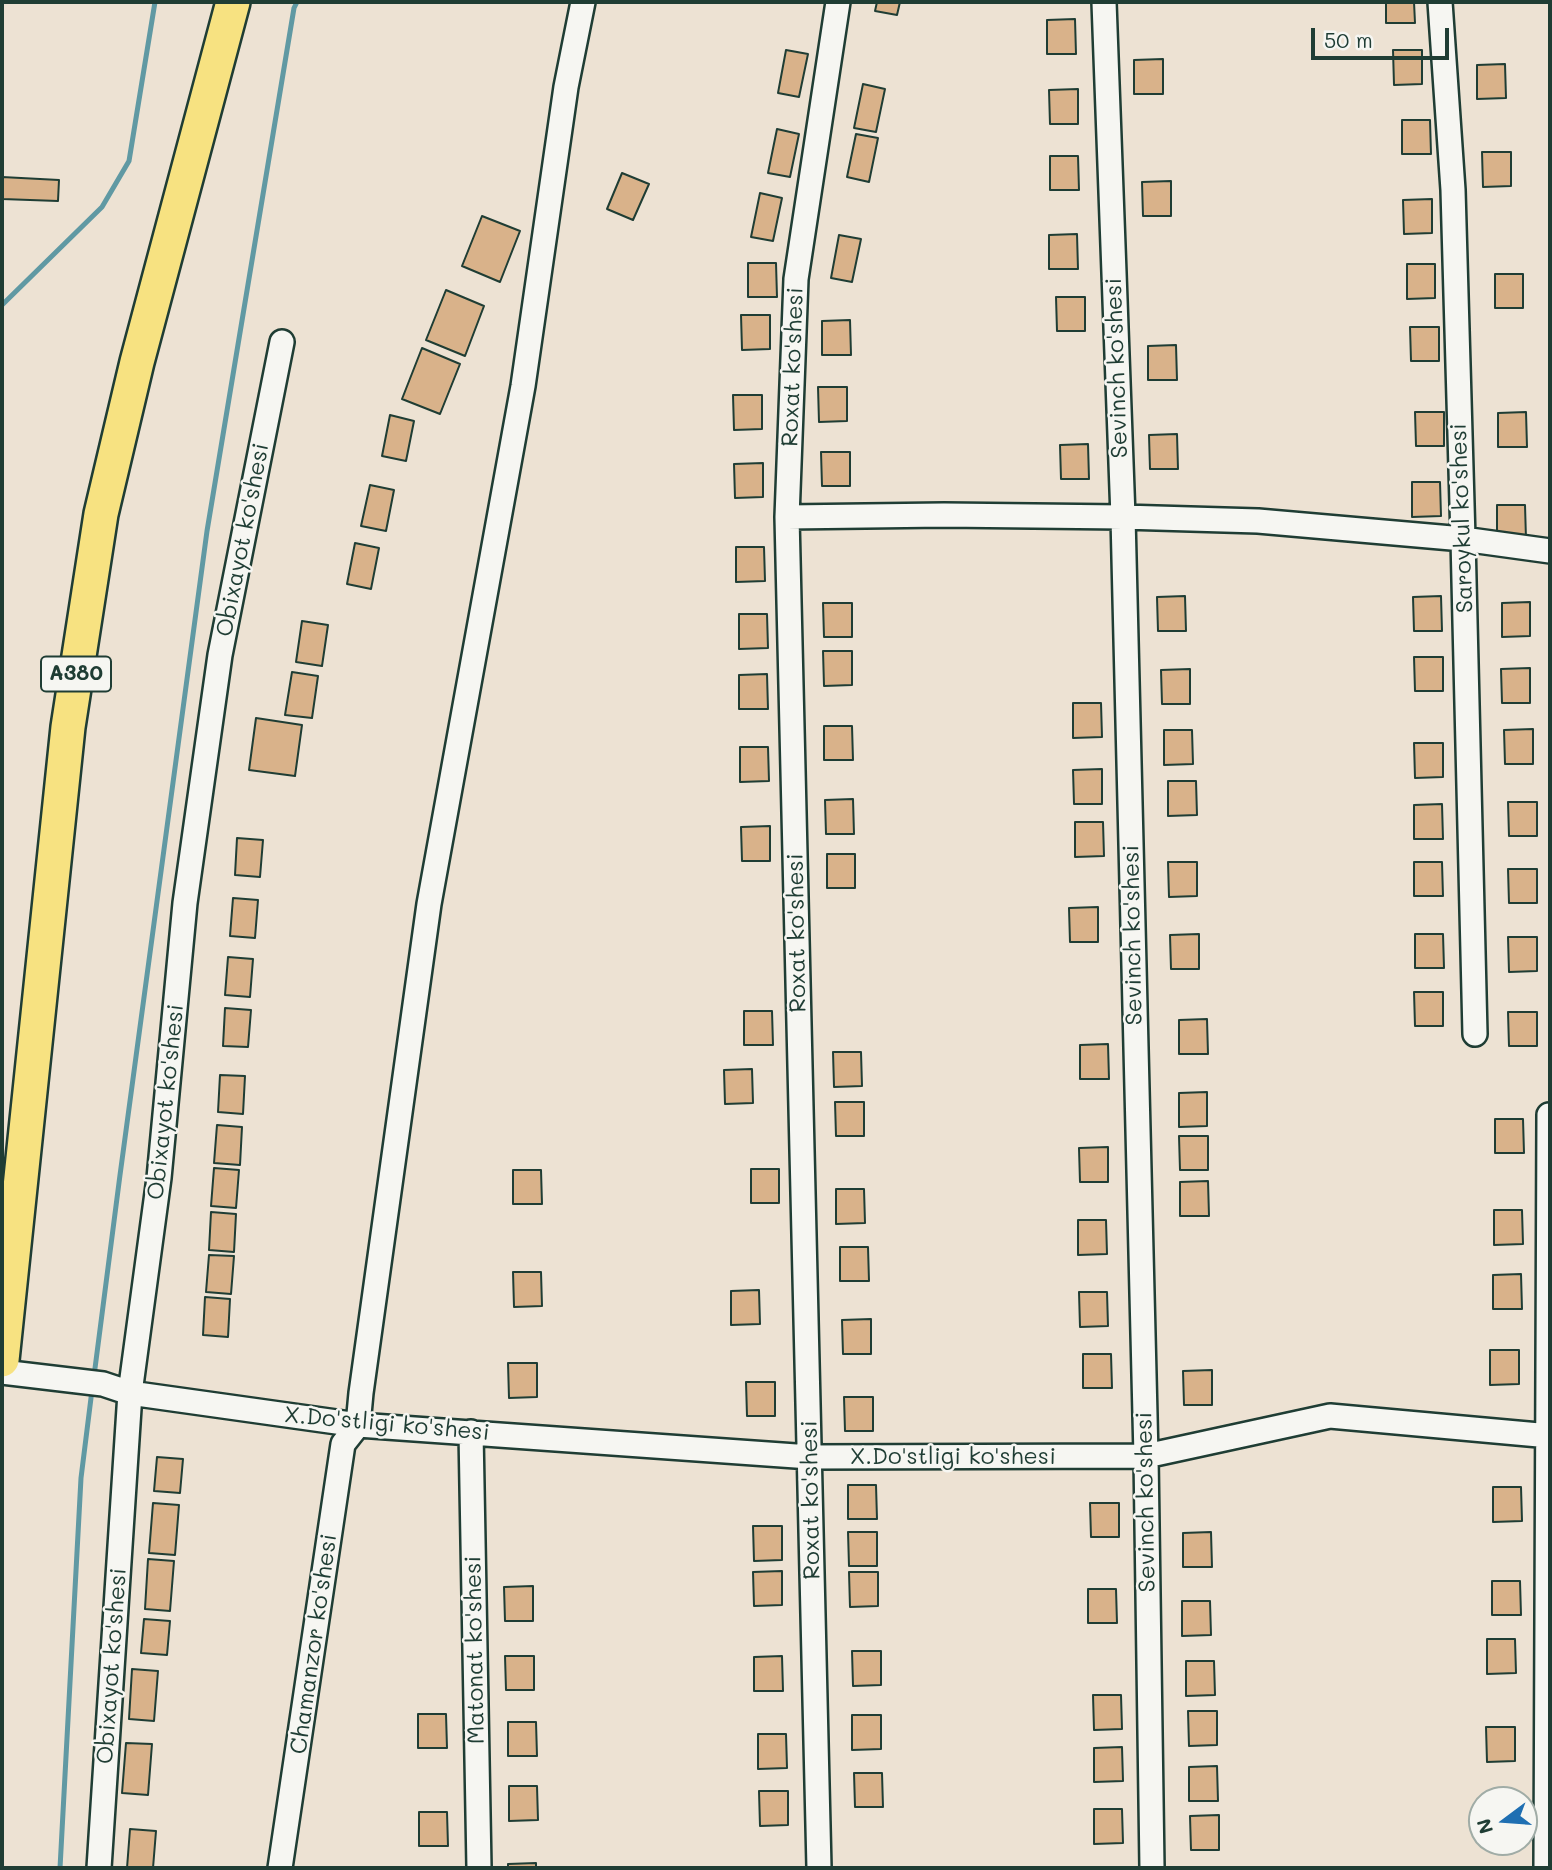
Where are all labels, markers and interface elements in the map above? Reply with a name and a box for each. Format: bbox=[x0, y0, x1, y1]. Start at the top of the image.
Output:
scale bar bbox=[1314, 14, 1452, 58]
text: 50 m bbox=[1324, 26, 1373, 53]
street label: Sevinch ko'shesi bbox=[1100, 277, 1134, 459]
street label: Roxat ko'shesi bbox=[776, 287, 810, 447]
street label: Saroykul ko'shesi bbox=[1445, 423, 1479, 613]
street label: Obixayot ko'shesi bbox=[211, 441, 275, 639]
road number: A380 bbox=[41, 656, 111, 692]
street label: Sevinch ko'shesi bbox=[1118, 845, 1148, 1025]
street label: Roxat ko'shesi bbox=[782, 853, 812, 1013]
street label: Obixayot ko'shesi bbox=[142, 1003, 190, 1201]
street label: X.Do'stligi ko'shesi bbox=[283, 1401, 491, 1447]
street label: Sevinch ko'shesi bbox=[1131, 1412, 1161, 1592]
street label: Roxat ko'shesi bbox=[796, 1420, 826, 1580]
street label: X.Do'stligi ko'shesi bbox=[850, 1443, 1056, 1471]
street label: Chamanzor ko'shesi bbox=[285, 1532, 343, 1756]
street label: Matonat ko'shesi bbox=[460, 1556, 490, 1744]
street label: Obixayot ko'shesi bbox=[91, 1567, 133, 1765]
north arrow bbox=[1468, 1786, 1538, 1856]
text: N bbox=[1470, 1816, 1498, 1837]

